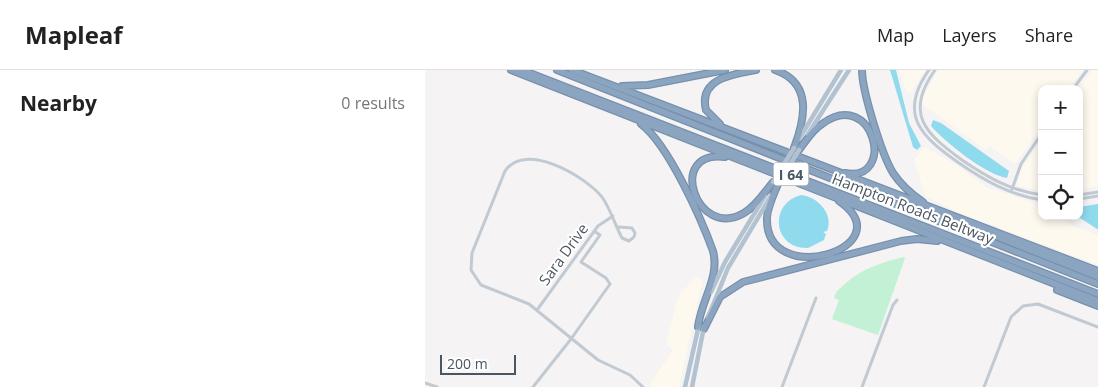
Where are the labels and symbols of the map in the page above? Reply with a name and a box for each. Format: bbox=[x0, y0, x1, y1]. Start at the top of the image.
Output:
road number: I 64 bbox=[773, 162, 809, 186]
street label: Hampton Roads Beltway bbox=[829, 168, 997, 248]
street label: Sara Drive bbox=[534, 219, 592, 289]
scale bar bbox=[440, 352, 516, 375]

